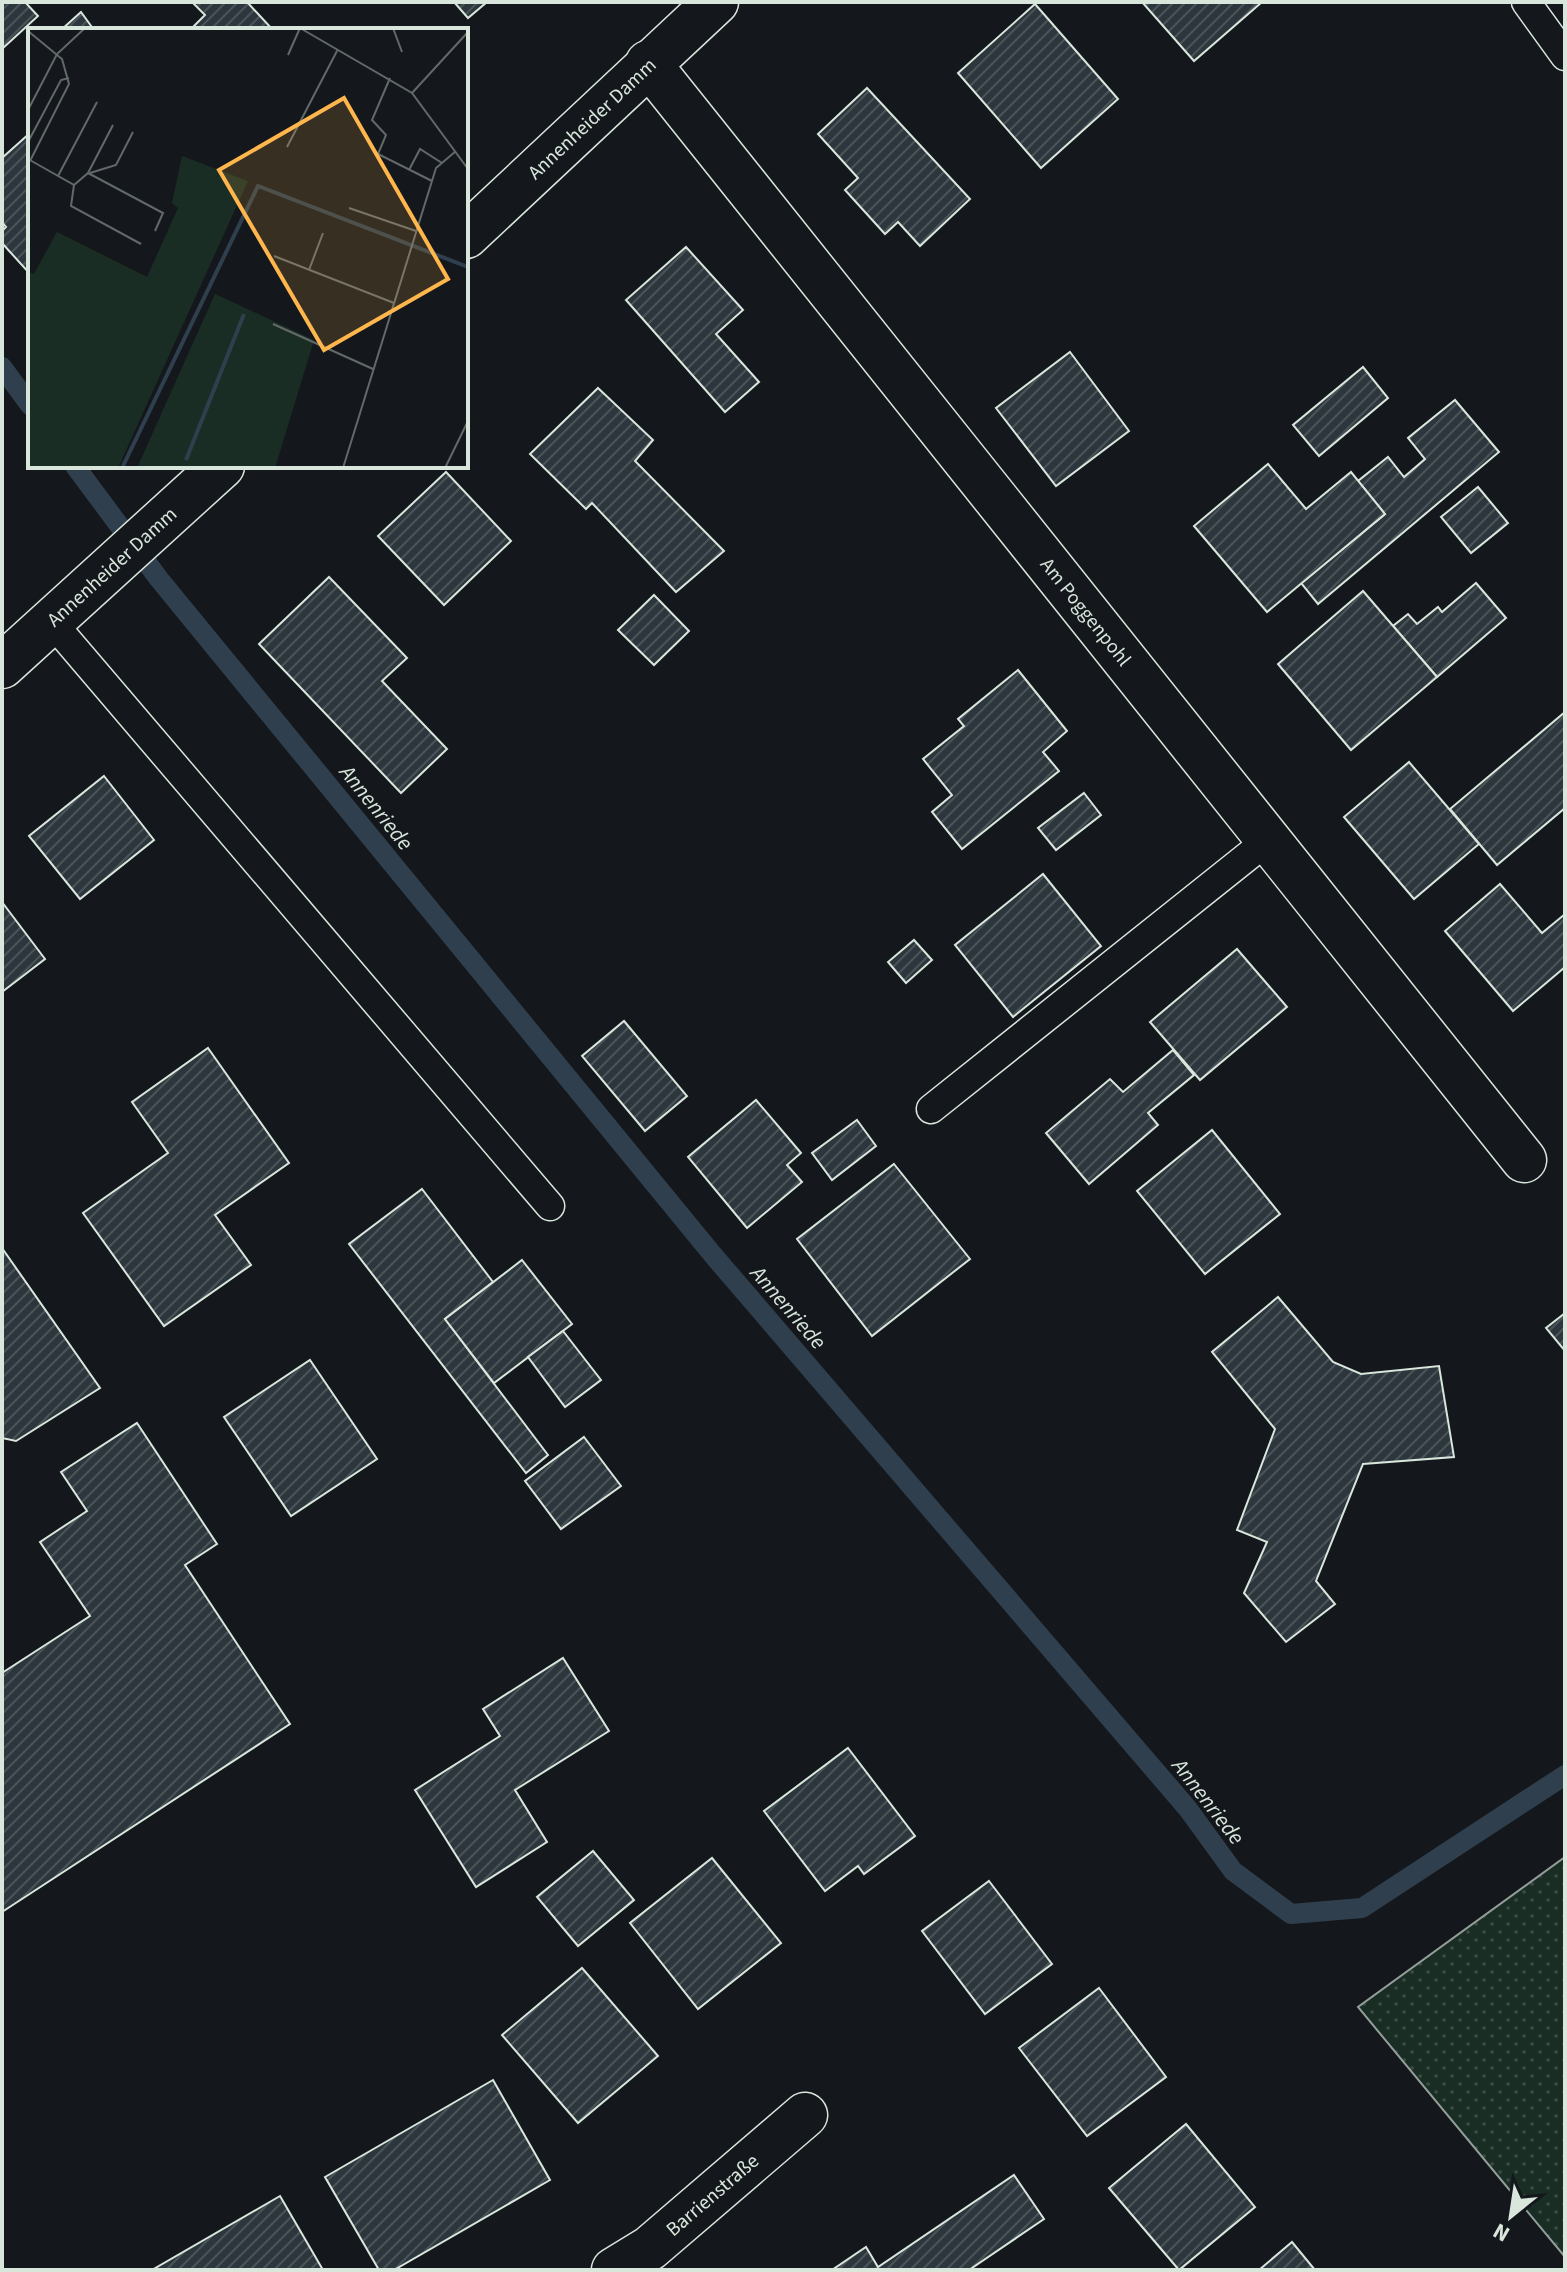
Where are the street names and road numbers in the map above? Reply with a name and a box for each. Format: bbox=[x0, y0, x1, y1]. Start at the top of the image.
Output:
street label: Annenheider Damm bbox=[522, 52, 663, 186]
street label: Annenheider Damm bbox=[41, 501, 183, 634]
street label: Am Poggenpohl bbox=[1033, 552, 1137, 672]
street label: Barrienstraße bbox=[660, 2148, 765, 2243]

